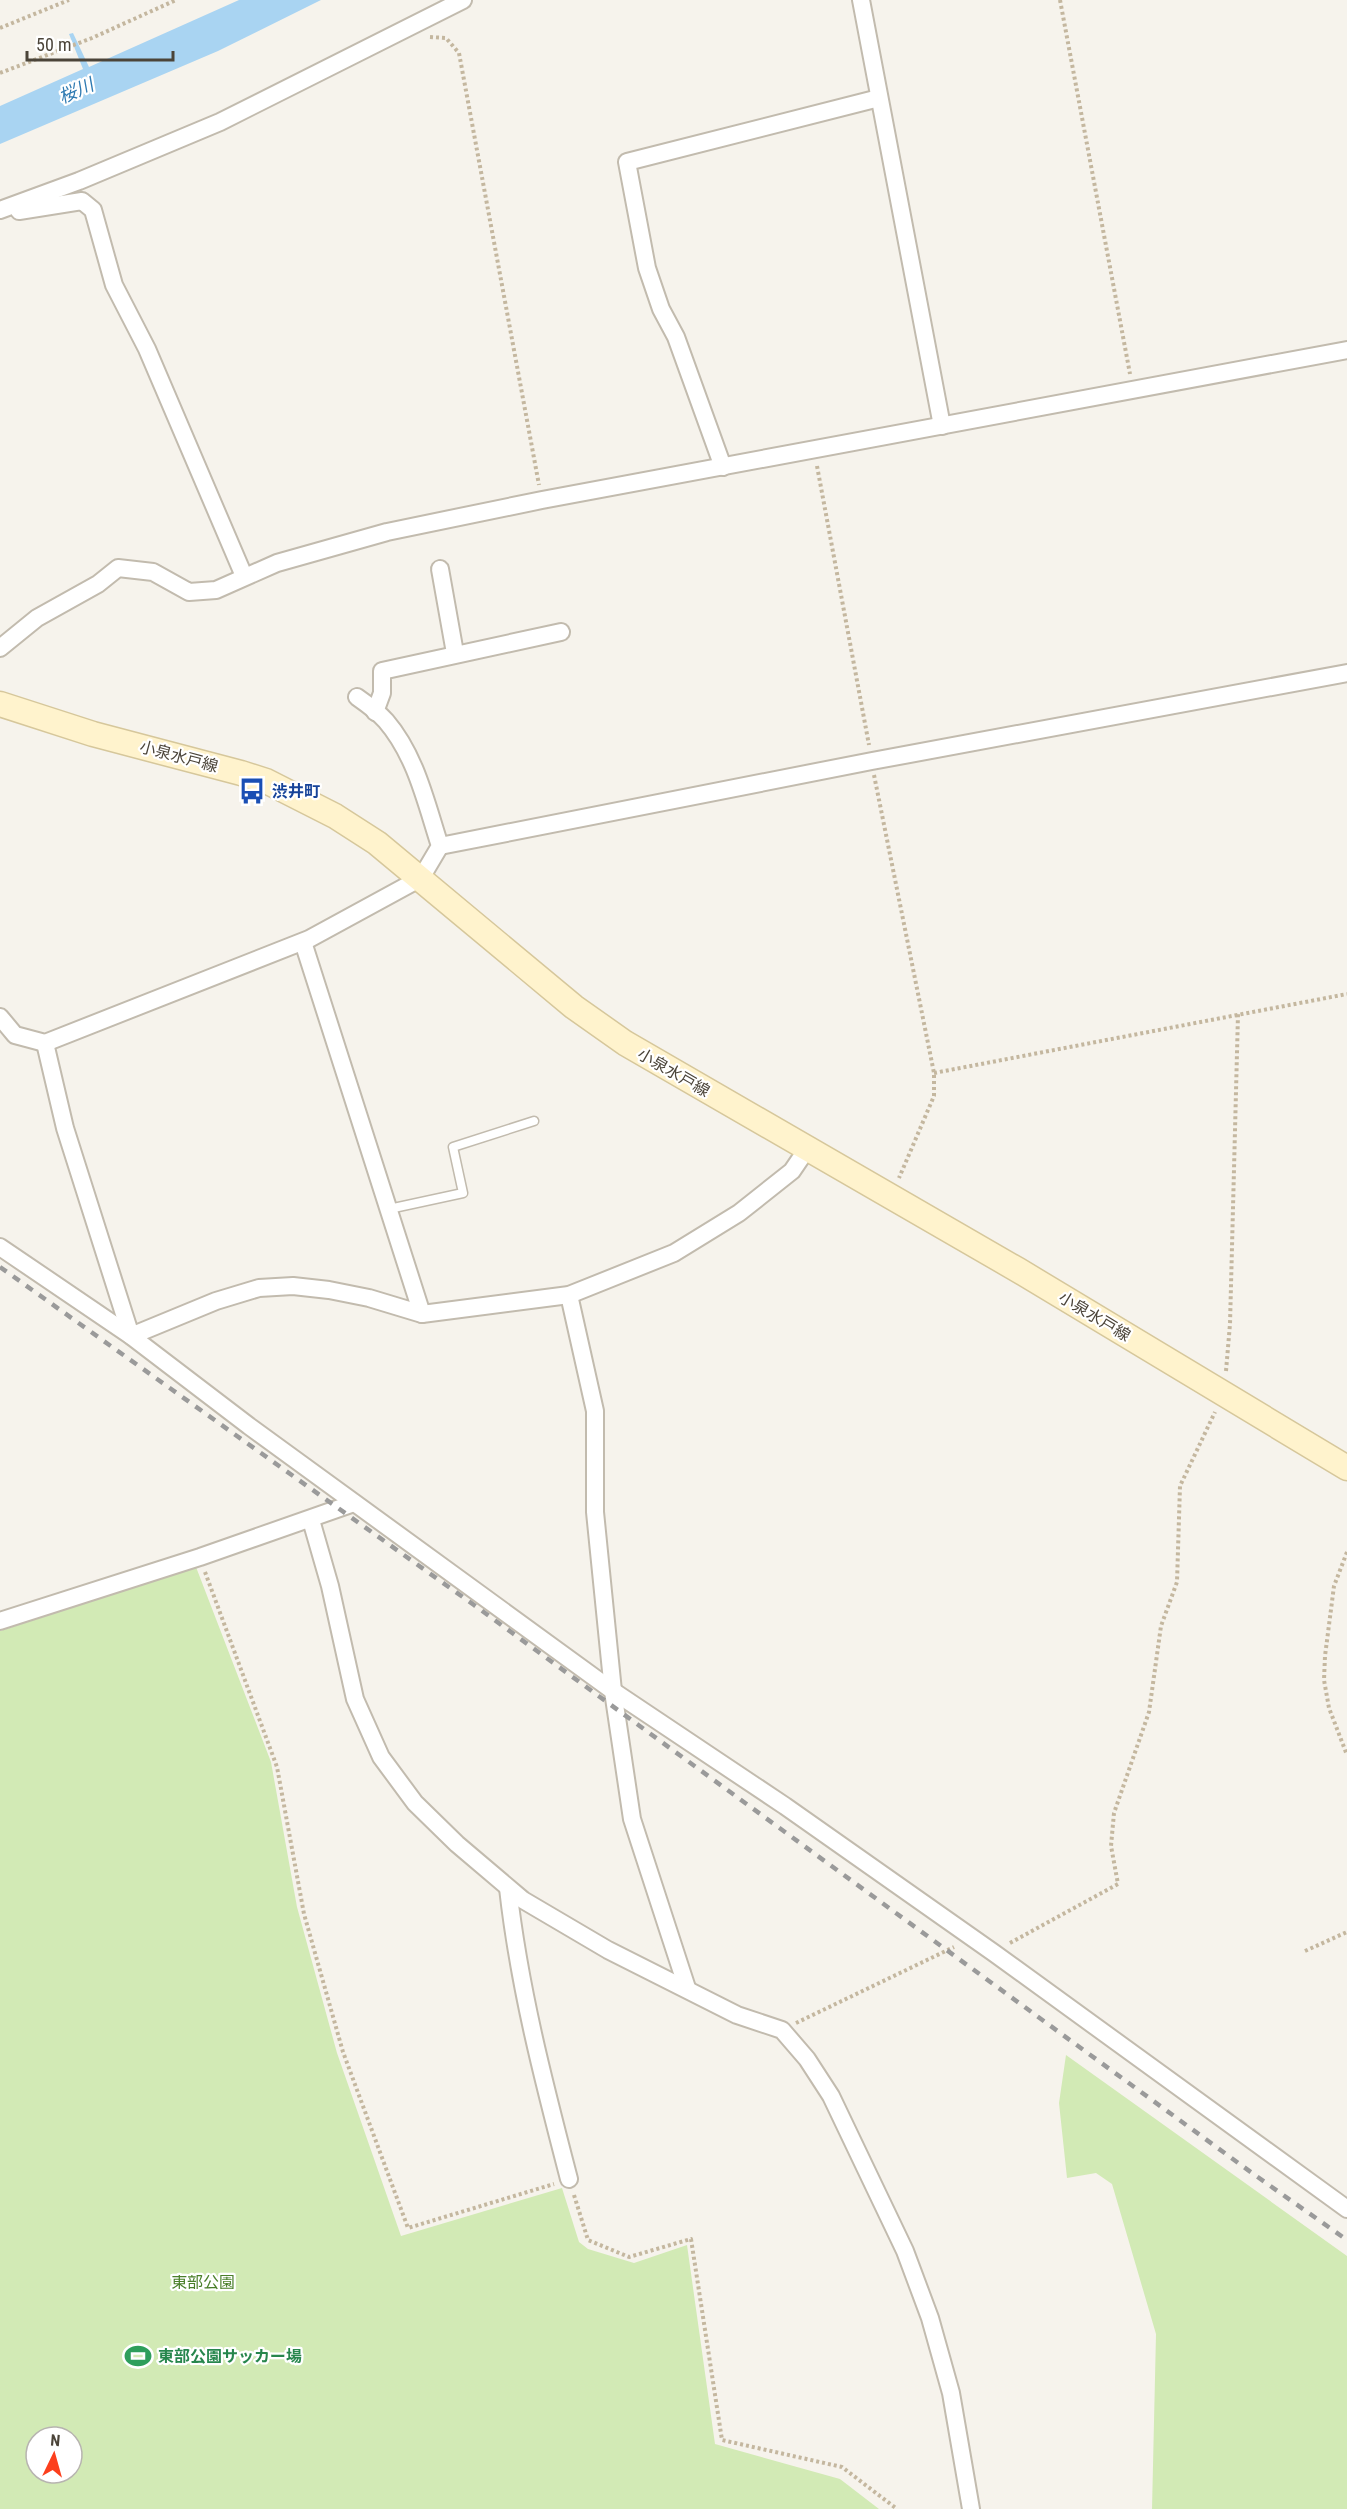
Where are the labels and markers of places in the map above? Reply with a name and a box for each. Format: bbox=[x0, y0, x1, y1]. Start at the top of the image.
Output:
bus stop icon: 渋井町 bbox=[237, 776, 267, 806]
place label: 渋井町 bbox=[272, 782, 320, 801]
sports icon: 東部公園サッカー場 bbox=[123, 2341, 153, 2371]
place label: 東部公園サッカー場 bbox=[158, 2347, 302, 2366]

